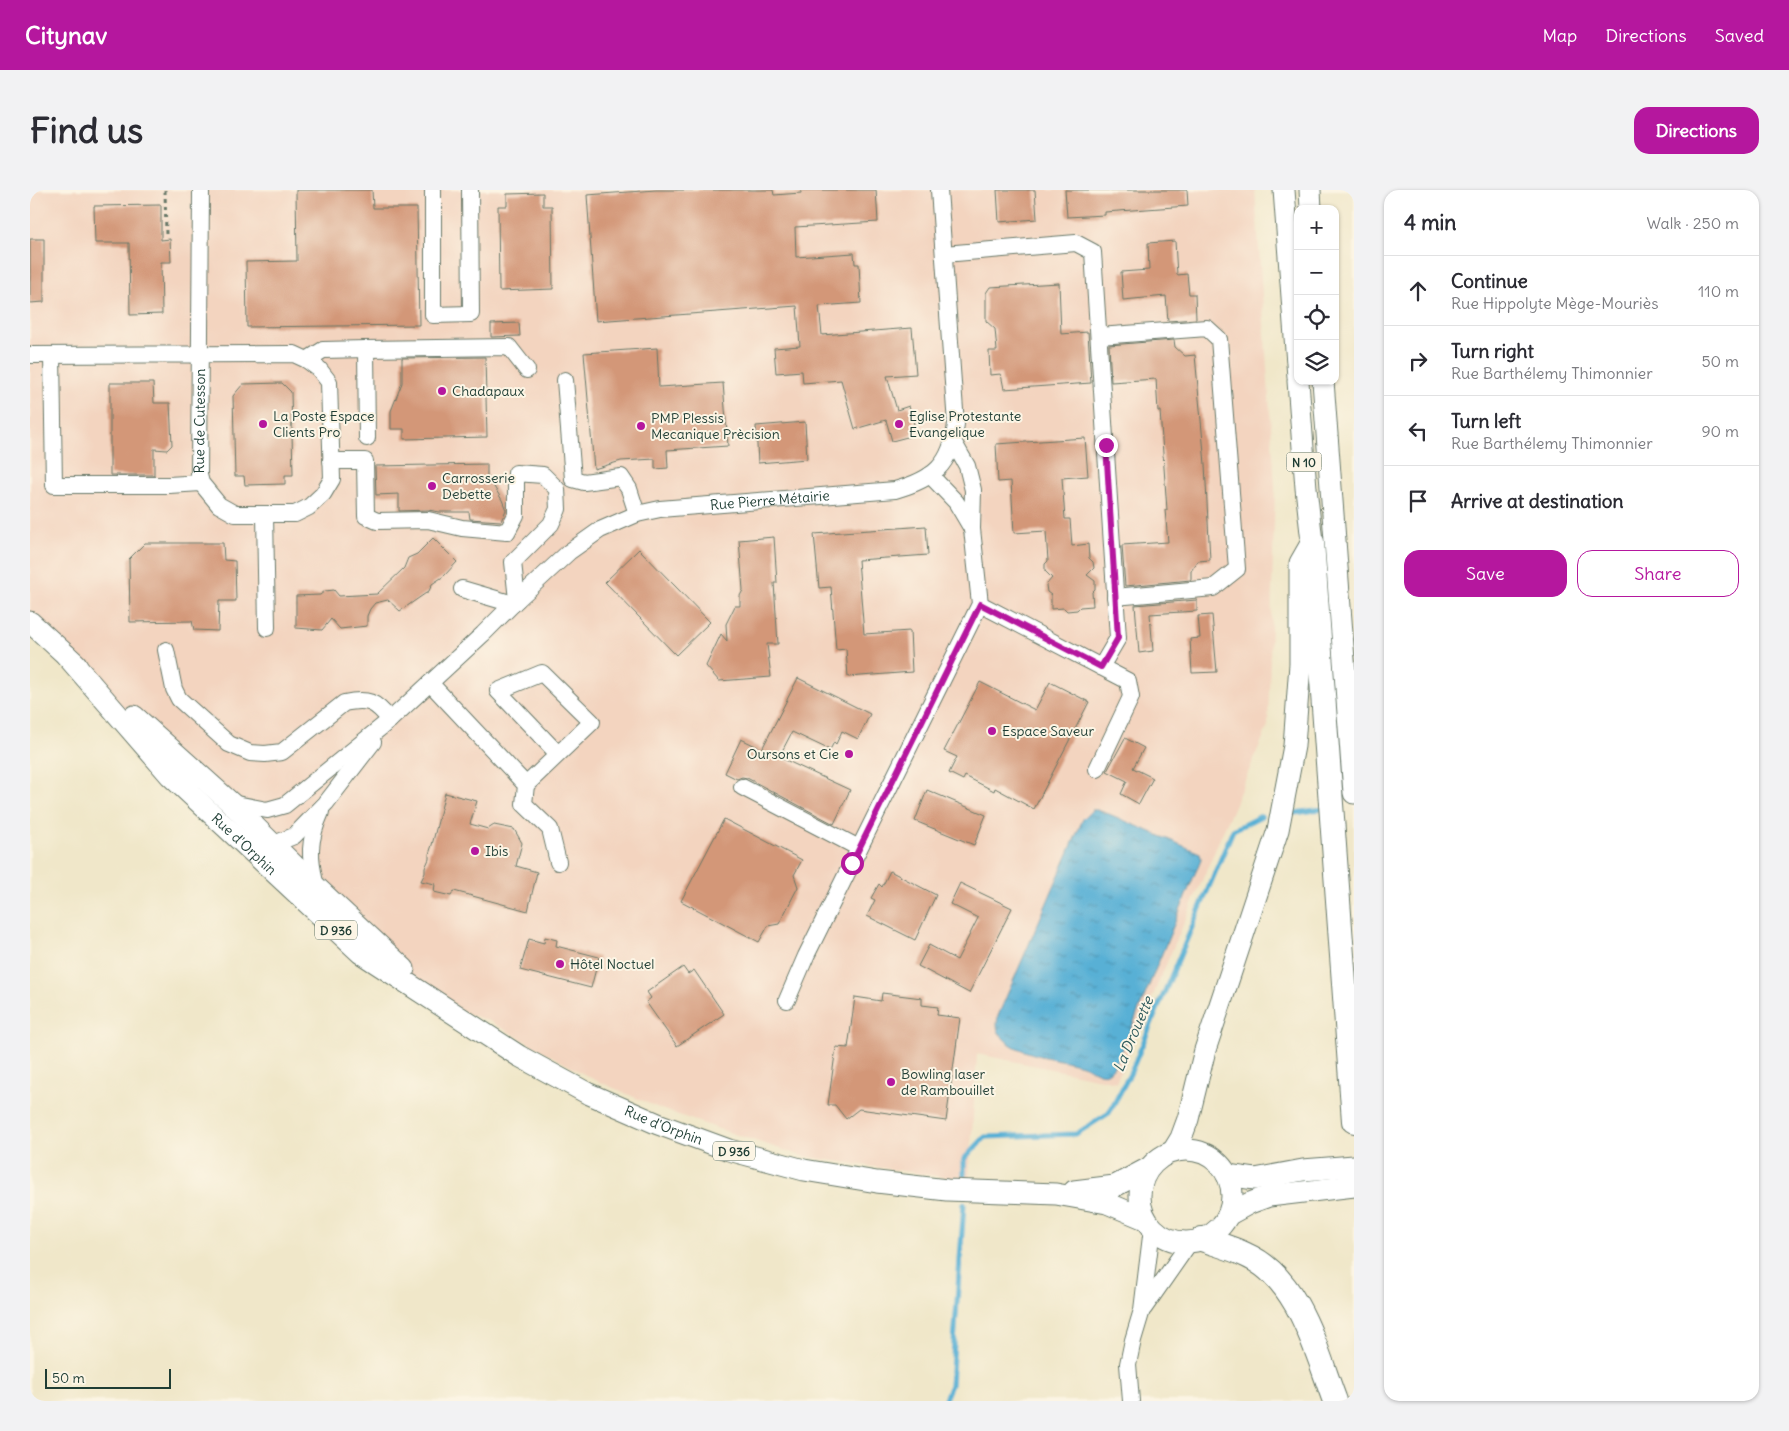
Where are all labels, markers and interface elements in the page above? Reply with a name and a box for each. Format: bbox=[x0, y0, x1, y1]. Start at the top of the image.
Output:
text: Citynav bbox=[25, 20, 107, 50]
text: Map bbox=[1542, 24, 1577, 47]
text: Directions bbox=[1605, 24, 1687, 47]
text: Saved bbox=[1715, 24, 1764, 47]
button: Directions bbox=[1634, 107, 1759, 154]
text: Find us bbox=[30, 108, 143, 152]
map controls bbox=[1294, 205, 1339, 385]
button: + bbox=[1294, 205, 1339, 250]
text: 4 min bbox=[1404, 209, 1456, 236]
text: Walk · 250 m bbox=[1647, 213, 1739, 233]
button: − bbox=[1294, 250, 1339, 295]
text: Continue bbox=[1451, 269, 1528, 293]
icon: ahead bbox=[1404, 277, 1432, 305]
text: 110 m bbox=[1698, 281, 1739, 301]
text: Rue Hippolyte Mège-Mouriès bbox=[1451, 293, 1659, 313]
button: locate bbox=[1294, 295, 1339, 340]
text: Turn right bbox=[1451, 339, 1534, 363]
button: layers bbox=[1294, 340, 1339, 385]
icon: right bbox=[1404, 347, 1432, 375]
text: 50 m bbox=[1701, 351, 1739, 371]
text: Rue Barthélemy Thimonnier bbox=[1451, 363, 1653, 383]
street label: Rue de Cutesson bbox=[190, 368, 209, 474]
place label: Chadapaux bbox=[452, 382, 525, 400]
marker: Chadapaux bbox=[436, 385, 448, 397]
place label: La Poste Espace Clients Pro bbox=[273, 407, 375, 441]
place label: Eglise Protestante Evangelique bbox=[909, 407, 1021, 441]
place label: PMP Plessis Mecanique Prècision bbox=[651, 409, 780, 443]
text: Turn left bbox=[1451, 409, 1521, 433]
icon: left bbox=[1404, 417, 1432, 445]
marker: La Poste Espace Clients Pro bbox=[257, 418, 269, 430]
marker: Eglise Protestante Evangelique bbox=[893, 418, 905, 430]
marker: PMP Plessis Mecanique Prècision bbox=[635, 420, 647, 432]
text: 90 m bbox=[1701, 421, 1739, 441]
text: Rue Barthélemy Thimonnier bbox=[1451, 433, 1653, 453]
route end bbox=[1095, 434, 1118, 457]
road number: N 10 bbox=[1286, 452, 1322, 472]
place label: Carrosserie Debette bbox=[442, 469, 515, 503]
marker: Carrosserie Debette bbox=[426, 480, 438, 492]
street label: Rue Pierre Métairie bbox=[709, 486, 830, 514]
icon: arrive bbox=[1404, 487, 1432, 515]
text: Arrive at destination bbox=[1451, 489, 1624, 513]
button: Save bbox=[1404, 550, 1567, 597]
button: Share bbox=[1577, 550, 1739, 597]
place label: Espace Saveur bbox=[1002, 722, 1095, 740]
marker: Espace Saveur bbox=[986, 725, 998, 737]
place label: Oursons et Cie bbox=[747, 745, 839, 763]
marker: Oursons et Cie bbox=[843, 748, 855, 760]
street label: Rue d'Orphin bbox=[208, 809, 280, 879]
place label: Ibis bbox=[485, 842, 508, 860]
marker: Ibis bbox=[469, 845, 481, 857]
route start bbox=[841, 852, 864, 875]
road number: D 936 bbox=[315, 920, 357, 940]
place label: Hôtel Noctuel bbox=[570, 955, 654, 973]
marker: Hôtel Noctuel bbox=[554, 958, 566, 970]
water label: La Drouette bbox=[1109, 993, 1158, 1075]
place label: Bowling laser de Rambouillet bbox=[901, 1065, 995, 1099]
marker: Bowling laser de Rambouillet bbox=[885, 1076, 897, 1088]
street label: Rue d'Orphin bbox=[622, 1101, 705, 1149]
road number: D 936 bbox=[713, 1141, 755, 1160]
scale bar bbox=[45, 1366, 171, 1389]
text: 50 m bbox=[52, 1369, 85, 1387]

